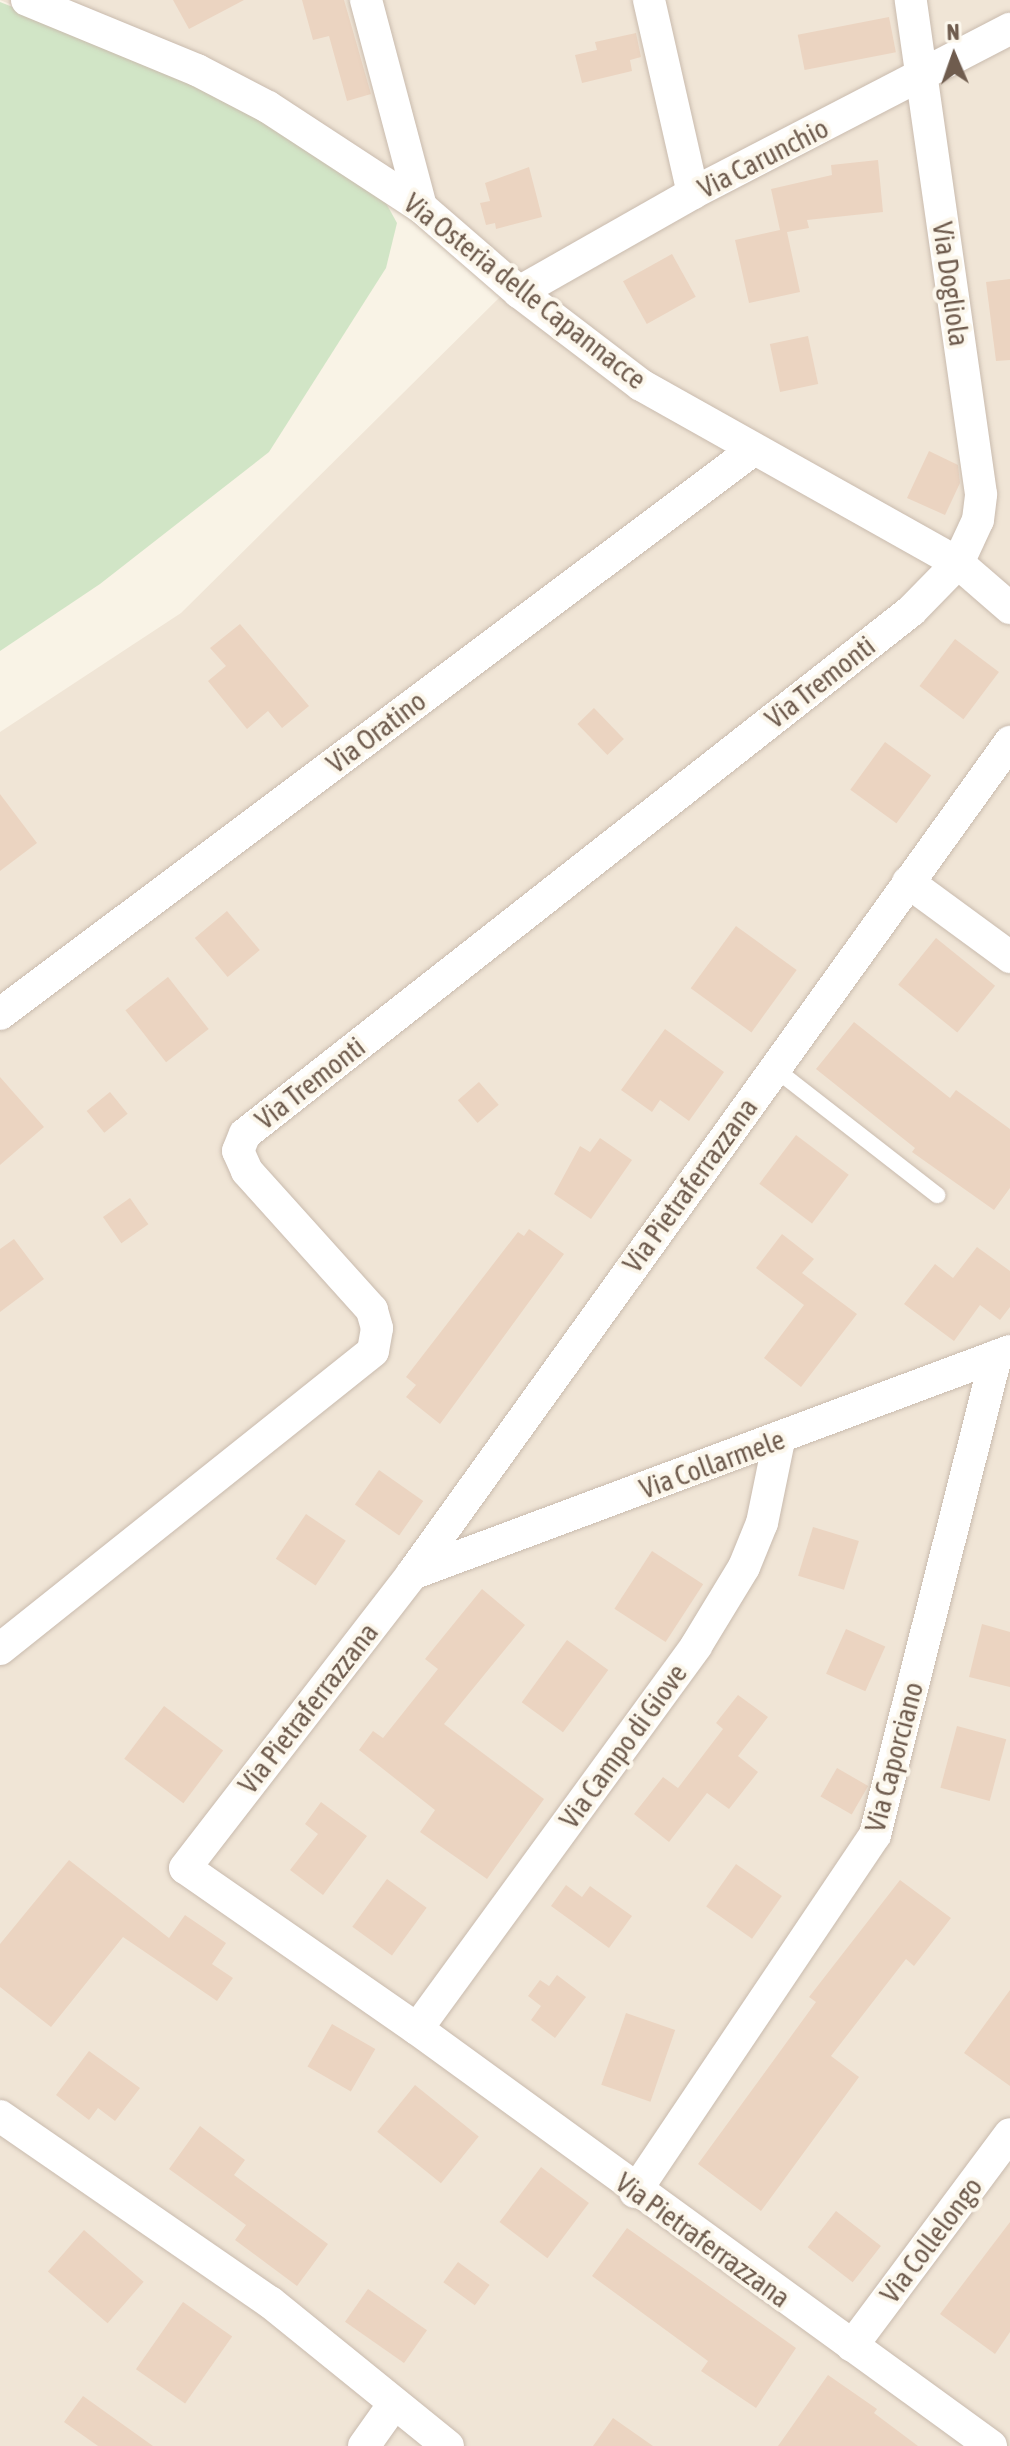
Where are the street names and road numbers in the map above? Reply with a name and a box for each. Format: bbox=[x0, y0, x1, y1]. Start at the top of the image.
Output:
street label: Via Carunchio bbox=[692, 111, 834, 205]
street label: Via Osteria delle Capannacce bbox=[397, 186, 653, 396]
street label: Via Dogliola bbox=[926, 220, 976, 348]
street label: Via Tremonti bbox=[758, 629, 882, 735]
street label: Via Oratino bbox=[320, 684, 432, 780]
street label: Via Tremonti bbox=[248, 1030, 372, 1136]
street label: Via Pietraferrazzana bbox=[615, 1091, 765, 1279]
street label: Via Collarmele bbox=[635, 1422, 789, 1506]
street label: Via Pietraferrazzana bbox=[231, 1616, 385, 1800]
street label: Via Campo di Giove bbox=[552, 1657, 694, 1835]
street label: Via Caporciano bbox=[858, 1678, 930, 1836]
street label: Via Pietraferrazzana bbox=[609, 2165, 797, 2315]
street label: Via Collelongo bbox=[873, 2171, 989, 2309]

